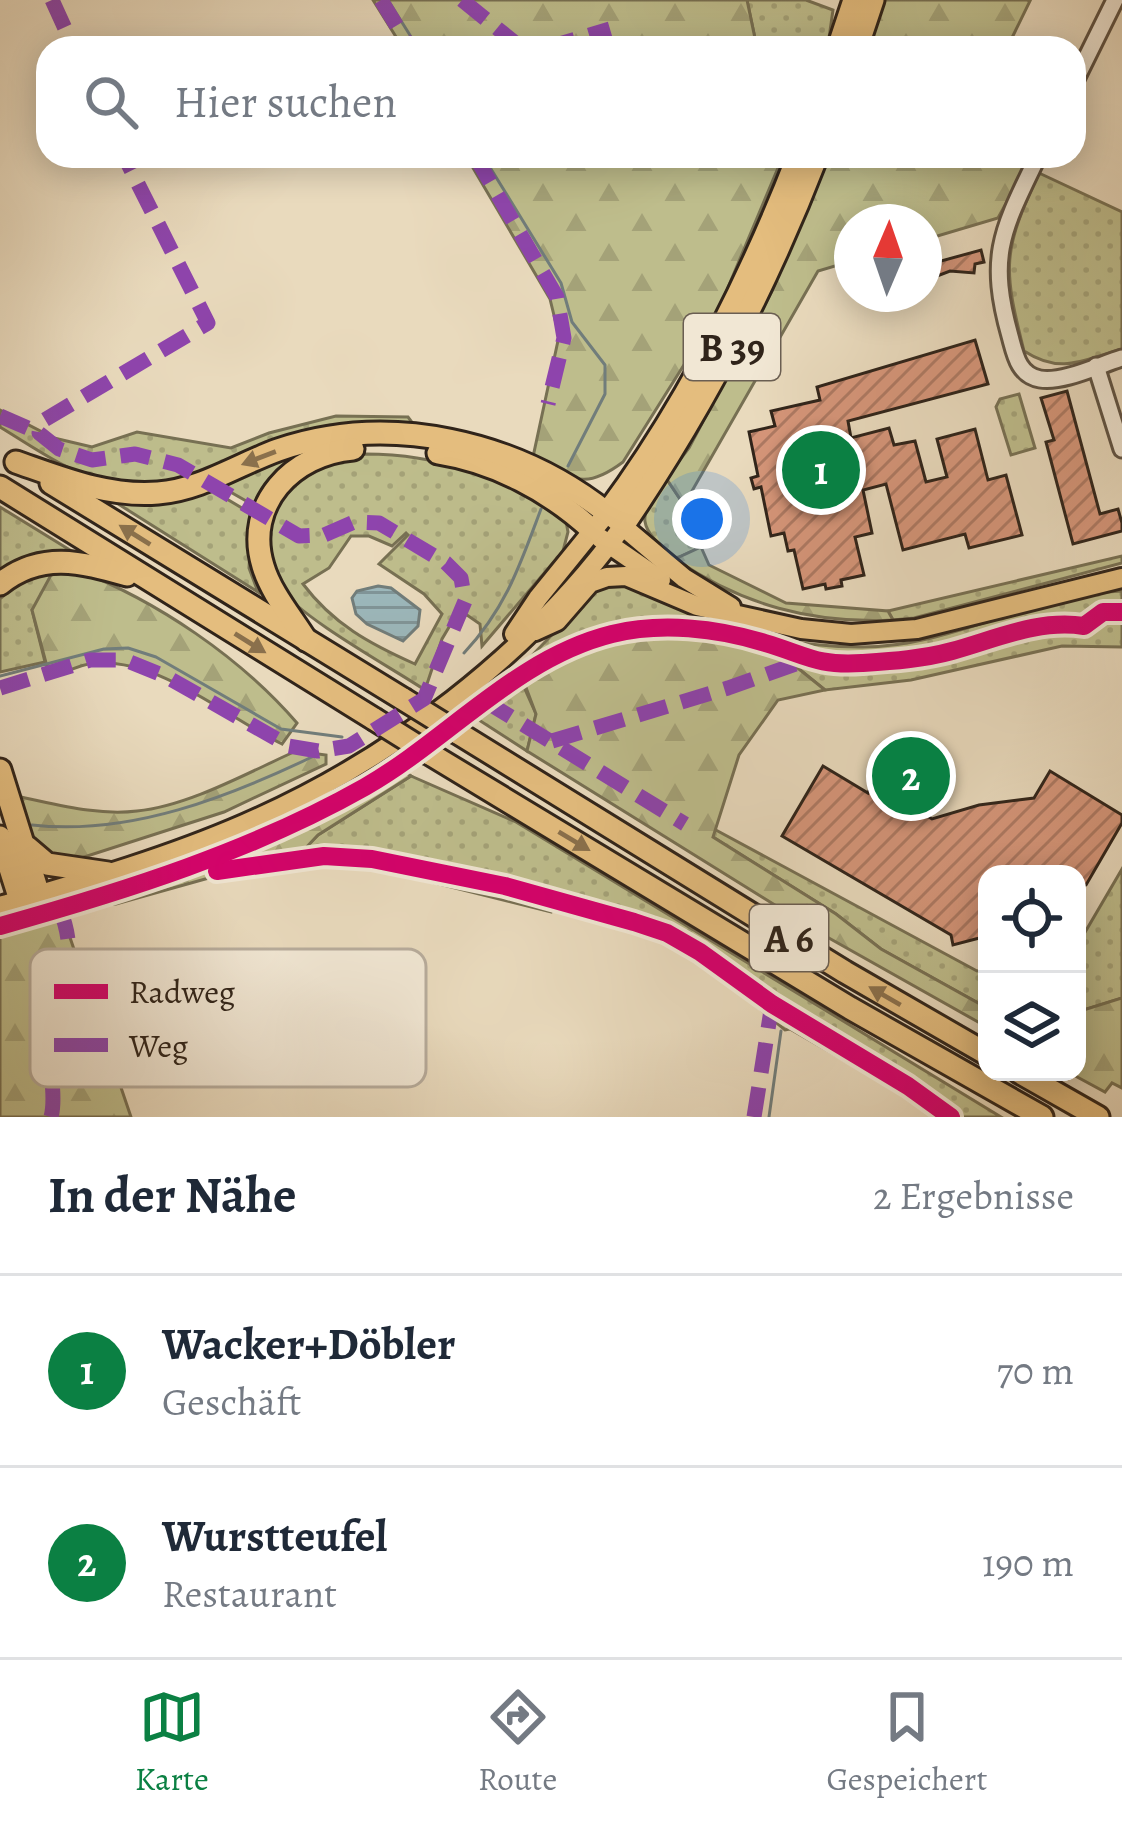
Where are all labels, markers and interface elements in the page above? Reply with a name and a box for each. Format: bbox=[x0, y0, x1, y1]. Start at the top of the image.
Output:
search box bbox=[36, 36, 1086, 168]
icon: search bbox=[78, 69, 144, 135]
text: Hier suchen bbox=[174, 71, 397, 133]
north arrow bbox=[834, 204, 942, 312]
road number: B 39 bbox=[684, 314, 780, 380]
pin: 1 bbox=[782, 425, 860, 515]
one-way arrow bbox=[241, 449, 277, 468]
your location bbox=[672, 489, 732, 549]
one-way arrow bbox=[118, 525, 151, 547]
one-way arrow bbox=[234, 632, 266, 654]
pin: 2 bbox=[872, 731, 950, 821]
one-way arrow bbox=[557, 830, 591, 851]
map controls bbox=[978, 865, 1086, 1081]
button: locate bbox=[978, 865, 1086, 973]
road number: A 6 bbox=[750, 905, 828, 971]
legend bbox=[30, 949, 426, 1087]
text: Radweg bbox=[129, 969, 236, 1014]
button: layers bbox=[978, 973, 1086, 1081]
one-way arrow bbox=[869, 986, 902, 1007]
text: Weg bbox=[128, 1023, 189, 1068]
text: In der Nähe bbox=[48, 1160, 297, 1230]
text: 2 Ergebnisse bbox=[873, 1169, 1074, 1222]
text: Wacker+Döbler bbox=[162, 1313, 455, 1375]
text: 1 bbox=[80, 1344, 94, 1397]
text: 70 m bbox=[997, 1344, 1074, 1397]
text: Geschäft bbox=[162, 1375, 301, 1428]
text: Wurstteufel bbox=[162, 1505, 387, 1567]
text: 2 bbox=[78, 1536, 96, 1589]
text: 190 m bbox=[982, 1536, 1074, 1589]
text: Restaurant bbox=[162, 1567, 337, 1620]
tab: Karte bbox=[135, 1684, 209, 1801]
tab: Route bbox=[478, 1684, 557, 1801]
tab: Gespeichert bbox=[826, 1684, 987, 1801]

